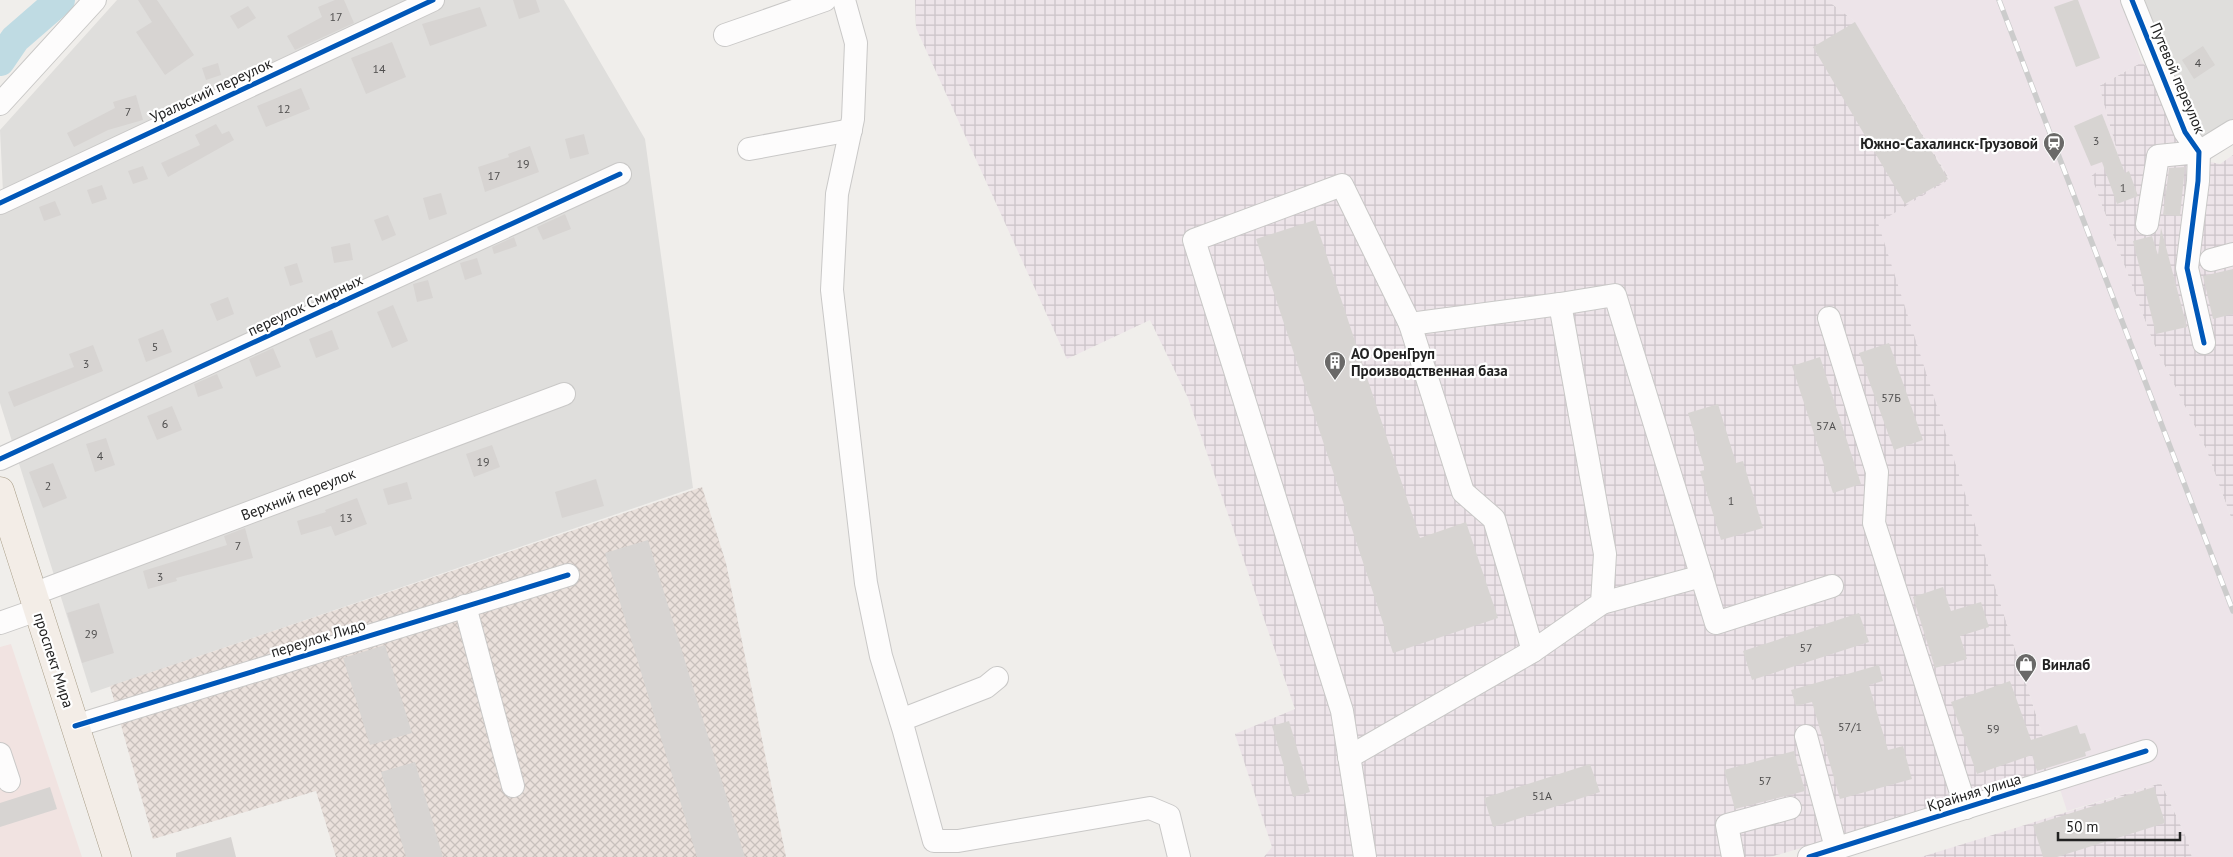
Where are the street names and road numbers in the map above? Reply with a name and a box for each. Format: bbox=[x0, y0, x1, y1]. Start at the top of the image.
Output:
street label: Путевой переулок bbox=[2146, 20, 2210, 137]
street label: Уральский переулок bbox=[147, 53, 276, 127]
street label: переулок Смирных bbox=[244, 270, 366, 340]
street label: Верхний переулок bbox=[238, 463, 359, 525]
street label: проспект Мира bbox=[30, 610, 78, 710]
street label: переулок Лидо bbox=[268, 615, 368, 661]
street label: Крайняя улица bbox=[1925, 769, 2023, 815]

